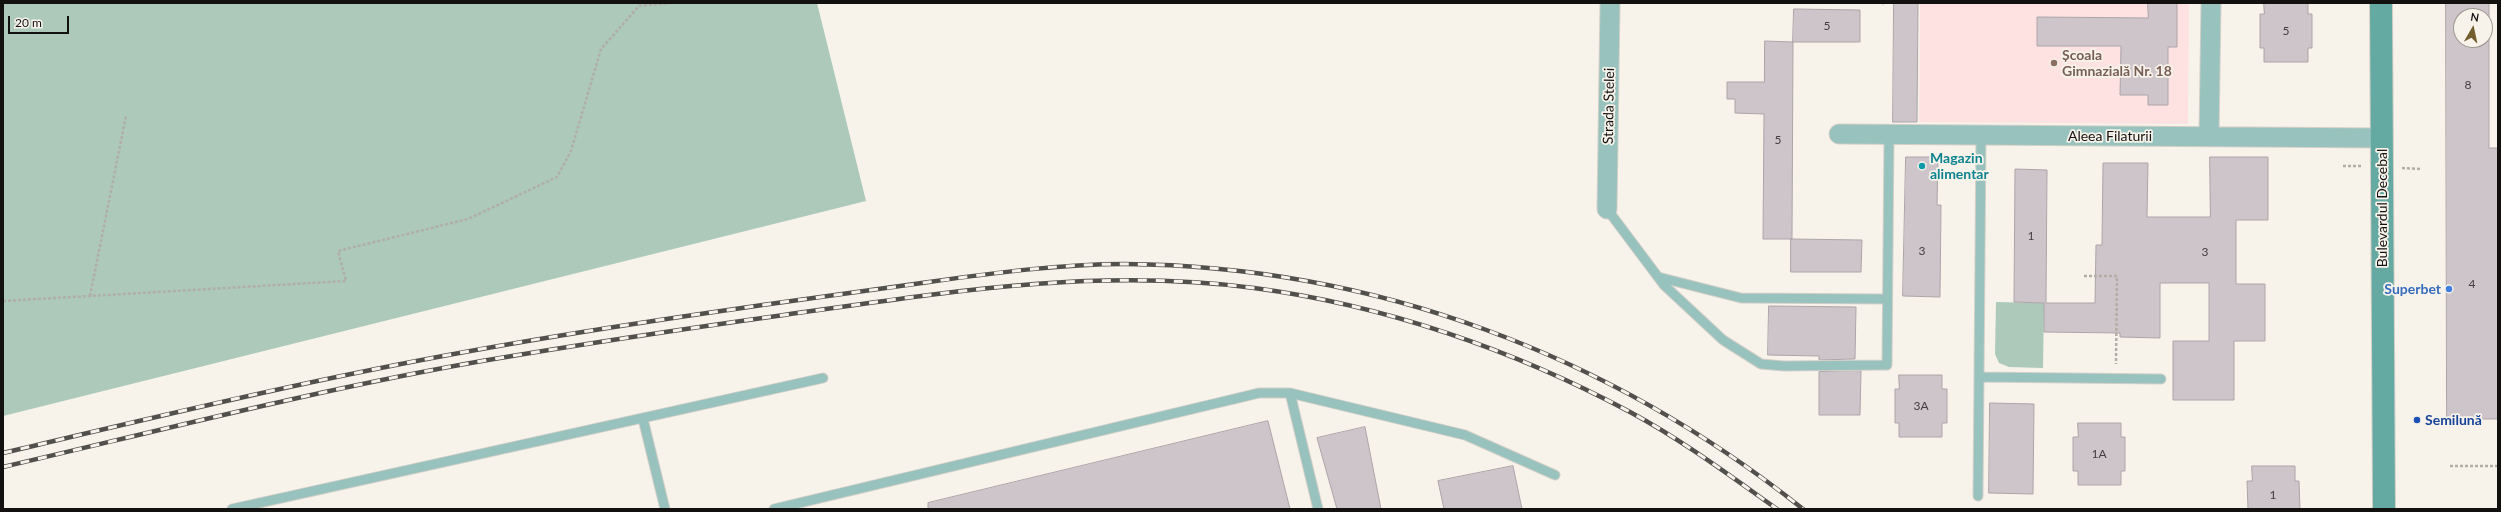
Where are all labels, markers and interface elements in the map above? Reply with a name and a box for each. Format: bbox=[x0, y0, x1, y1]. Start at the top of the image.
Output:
scale bar bbox=[10, 8, 71, 34]
north arrow bbox=[2453, 8, 2493, 48]
text: N bbox=[2470, 10, 2480, 24]
text: 20 m bbox=[15, 15, 42, 30]
house number: 5 bbox=[1824, 19, 1830, 33]
house number: 5 bbox=[2283, 24, 2289, 38]
place label: Școala Gimnazială Nr. 18 bbox=[2062, 47, 2172, 80]
marker: Școala Gimnazială Nr. 18 bbox=[2049, 58, 2059, 68]
street label: Strada Stelei bbox=[1600, 68, 1618, 144]
house number: 8 bbox=[2465, 78, 2471, 92]
street label: Aleea Filaturii bbox=[2068, 128, 2152, 144]
house number: 5 bbox=[1775, 133, 1781, 147]
street label: Bulevardul Decebal bbox=[2374, 149, 2390, 267]
place label: Magazin alimentar bbox=[1930, 150, 1989, 182]
marker: Magazin alimentar bbox=[1917, 161, 1927, 171]
house number: 1 bbox=[2028, 229, 2034, 243]
house number: 3 bbox=[1919, 244, 1925, 258]
house number: 3 bbox=[2202, 245, 2208, 259]
house number: 4 bbox=[2469, 277, 2475, 291]
place label: Superbet bbox=[2384, 281, 2441, 297]
marker: Superbet bbox=[2444, 284, 2454, 294]
house number: 3A bbox=[1913, 399, 1929, 413]
place label: Semilună bbox=[2425, 412, 2482, 428]
marker: Semilună bbox=[2412, 415, 2422, 425]
house number: 1A bbox=[2091, 447, 2107, 461]
house number: 1 bbox=[2270, 488, 2276, 502]

